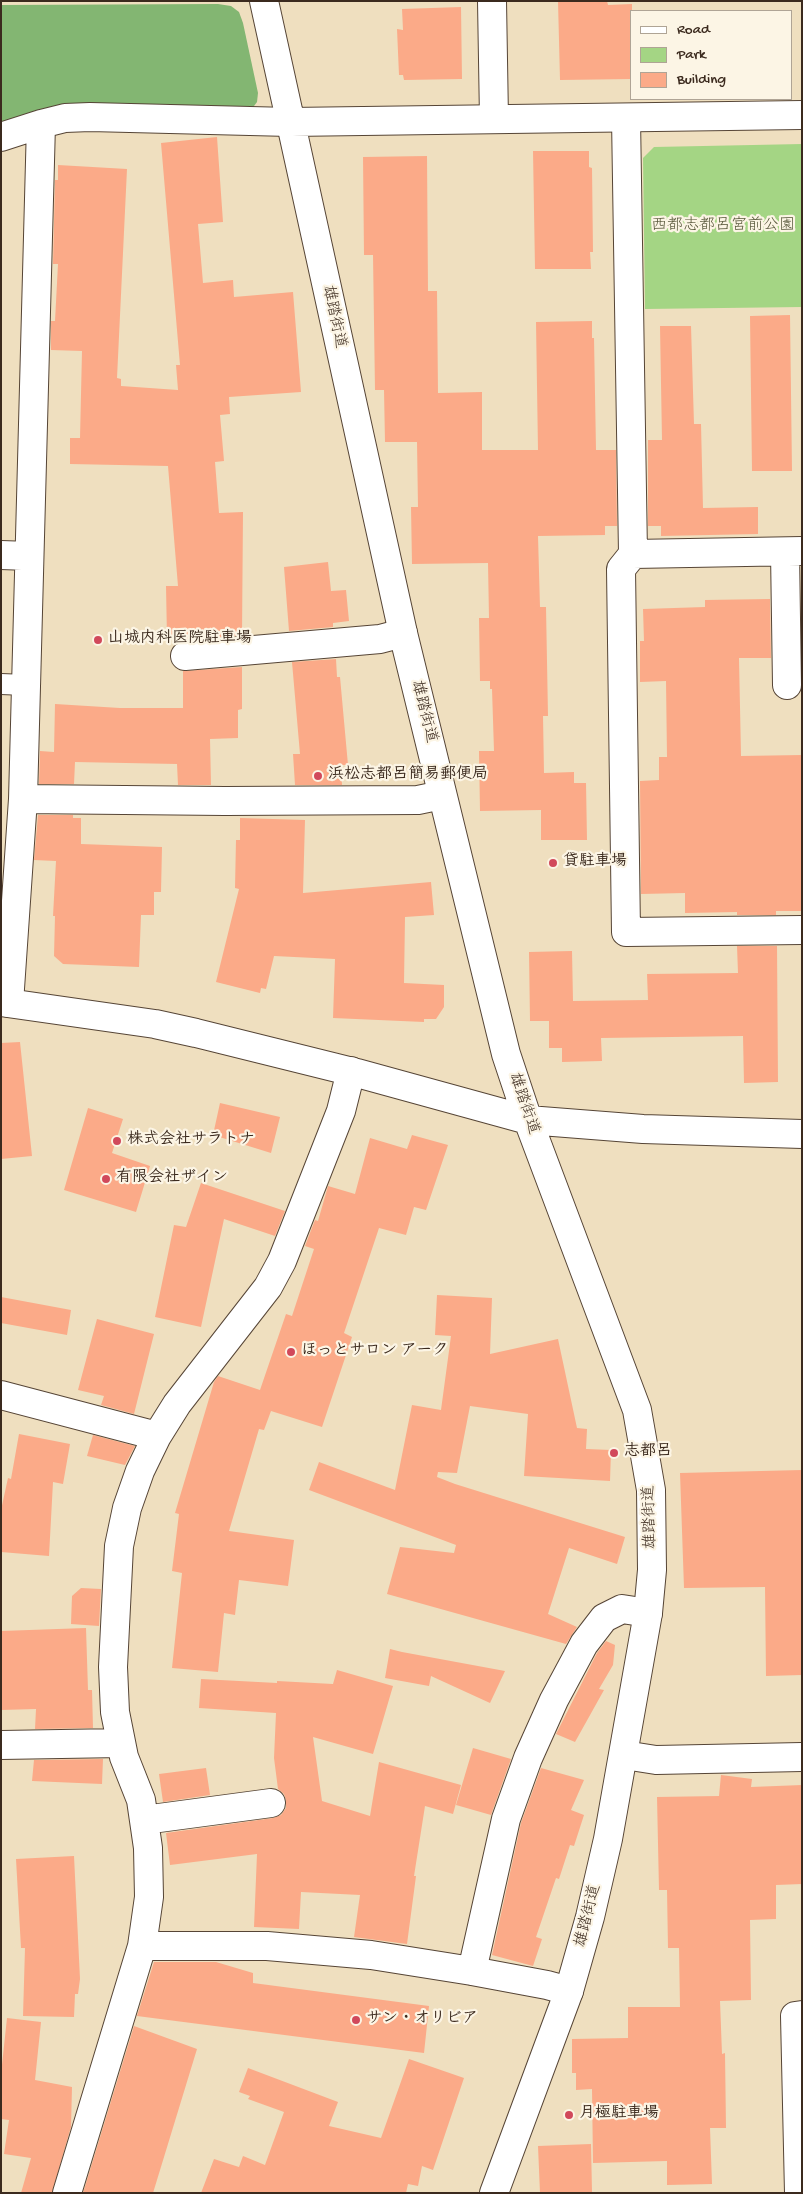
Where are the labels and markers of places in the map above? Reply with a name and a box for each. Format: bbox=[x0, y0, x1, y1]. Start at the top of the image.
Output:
place label: 山城内科医院駐車場 bbox=[108, 630, 252, 650]
marker: 山城内科医院駐車場 bbox=[92, 634, 104, 646]
place label: 浜松志都呂簡易郵便局 bbox=[328, 766, 488, 786]
marker: 浜松志都呂簡易郵便局 bbox=[312, 770, 324, 782]
place label: 貸駐車場 bbox=[563, 853, 627, 873]
marker: 貸駐車場 bbox=[547, 857, 559, 869]
place label: 株式会社サラトナ bbox=[127, 1131, 255, 1151]
marker: 株式会社サラトナ bbox=[111, 1135, 123, 1147]
place label: 有限会社ザイン bbox=[116, 1169, 228, 1189]
marker: 有限会社ザイン bbox=[100, 1173, 112, 1185]
place label: ほっとサロン アーク bbox=[301, 1342, 448, 1362]
marker: ほっとサロン アーク bbox=[285, 1346, 297, 1358]
place label: 志都呂 bbox=[624, 1443, 672, 1463]
marker: 志都呂 bbox=[608, 1447, 620, 1459]
place label: サン・オリビア bbox=[366, 2010, 478, 2030]
marker: サン・オリビア bbox=[350, 2014, 362, 2026]
place label: 月極駐車場 bbox=[579, 2105, 659, 2125]
marker: 月極駐車場 bbox=[563, 2109, 575, 2121]

